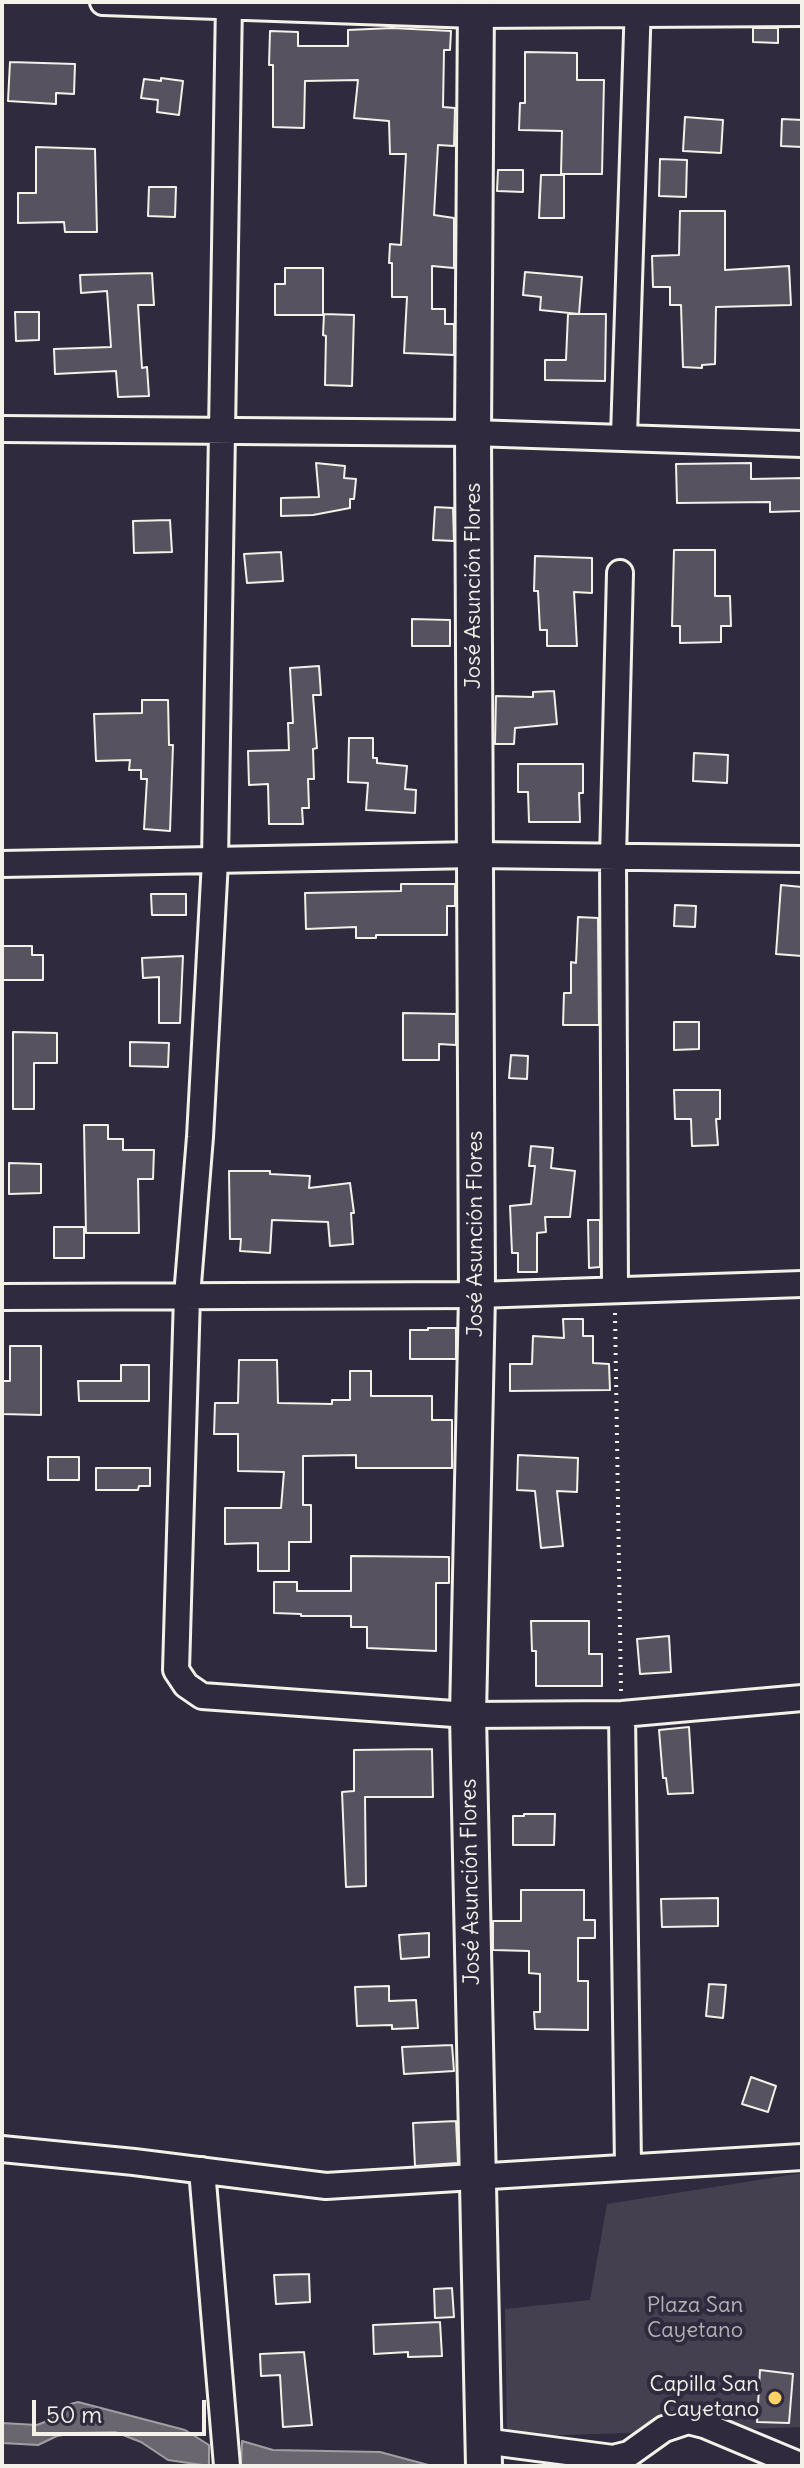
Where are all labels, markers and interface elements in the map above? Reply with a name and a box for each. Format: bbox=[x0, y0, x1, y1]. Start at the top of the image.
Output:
street label: José Asunción Flores bbox=[461, 483, 487, 689]
street label: José Asunción Flores bbox=[463, 1131, 489, 1337]
street label: José Asunción Flores bbox=[456, 1778, 486, 1986]
park label: Plaza San Cayetano bbox=[647, 2293, 743, 2344]
place label: Capilla San Cayetano bbox=[649, 2372, 759, 2424]
scale bar bbox=[36, 2384, 210, 2434]
marker: Capilla San Cayetano bbox=[766, 2389, 784, 2407]
text: 50 m bbox=[46, 2399, 102, 2429]

